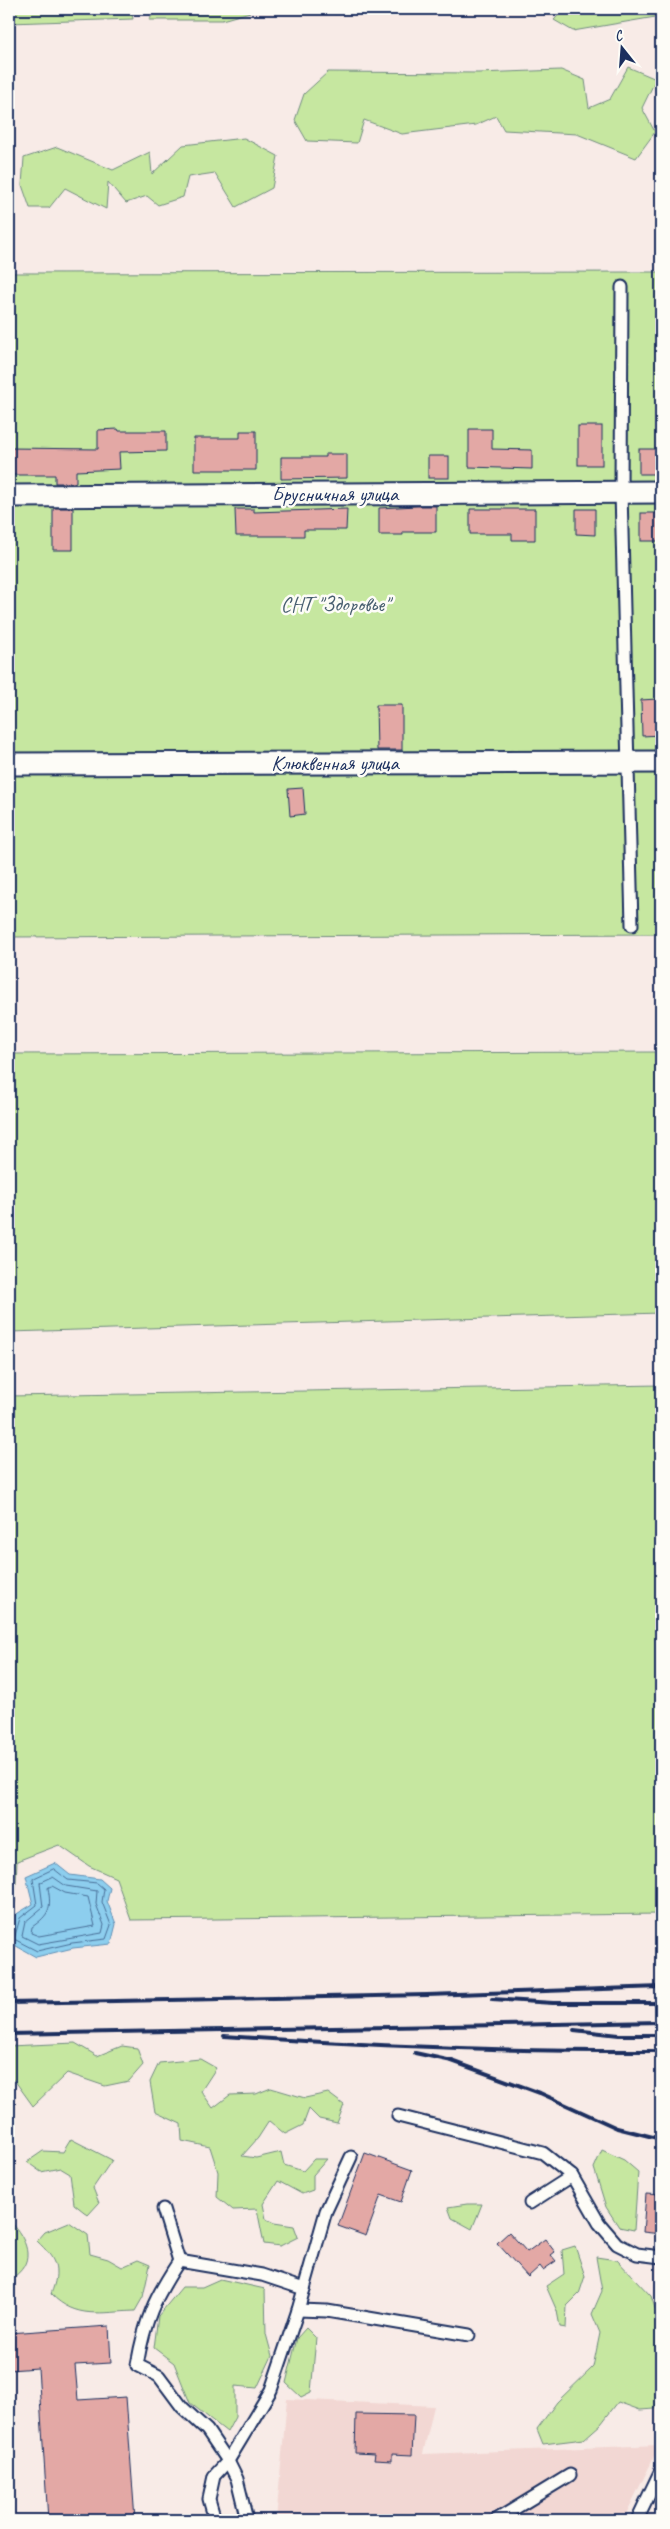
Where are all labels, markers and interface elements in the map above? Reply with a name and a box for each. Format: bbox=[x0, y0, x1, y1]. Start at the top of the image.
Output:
north arrow bbox=[598, 22, 648, 72]
text: С bbox=[613, 26, 626, 45]
street label: Брусничная улица bbox=[272, 481, 400, 507]
park label: СНТ "Здоровье" bbox=[281, 591, 393, 617]
street label: Клюквенная улица bbox=[271, 750, 401, 776]

